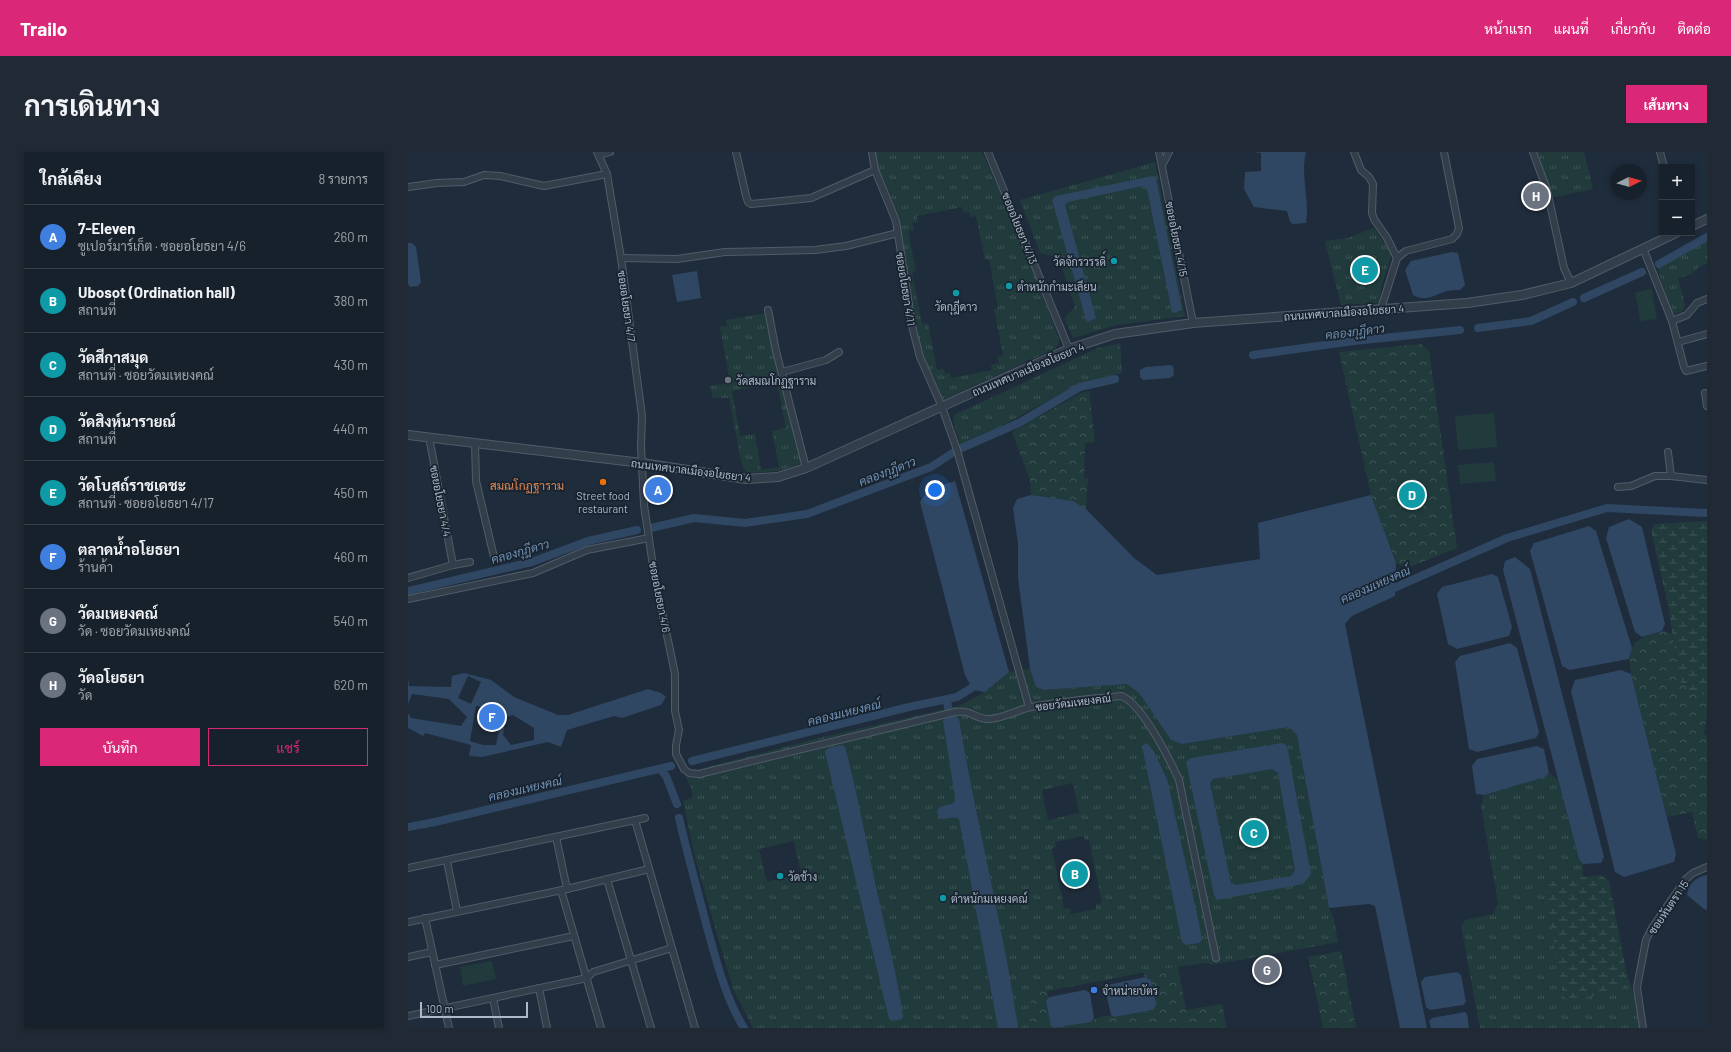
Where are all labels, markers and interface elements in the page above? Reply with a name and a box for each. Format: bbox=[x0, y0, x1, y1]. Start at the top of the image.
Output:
text: Trailo bbox=[20, 17, 67, 40]
text: หน้าแรก bbox=[1484, 20, 1532, 37]
text: แผนที่ bbox=[1554, 20, 1589, 37]
text: เกี่ยวกับ bbox=[1611, 20, 1655, 37]
text: ติดต่อ bbox=[1677, 20, 1711, 37]
button: เส้นทาง bbox=[1626, 85, 1707, 123]
text: การเดินทาง bbox=[24, 88, 160, 122]
north arrow bbox=[1611, 164, 1647, 200]
map controls bbox=[1659, 164, 1695, 236]
button: + bbox=[1659, 164, 1695, 200]
text: ใกล้เคียง bbox=[40, 168, 102, 188]
text: 8 รายการ bbox=[319, 171, 368, 187]
pin: H bbox=[1523, 181, 1549, 211]
street label: ซอยอโยธยา 4/13 bbox=[1000, 190, 1041, 266]
street label: ซอยอโยธยา 4/15 bbox=[1163, 200, 1192, 278]
button: − bbox=[1659, 200, 1695, 236]
text: 7-Eleven bbox=[78, 219, 135, 237]
text: A bbox=[49, 229, 57, 245]
text: 260 m bbox=[334, 229, 368, 245]
text: ซูเปอร์มาร์เก็ต · ซอยอโยธยา 4/6 bbox=[78, 238, 246, 254]
place label: วัดจักรวรรดิ์ bbox=[1053, 250, 1106, 268]
street label: ซอยอโยธยา 4/11 bbox=[894, 251, 919, 327]
pin: E bbox=[1352, 255, 1378, 285]
marker: วัดจักรวรรดิ์ bbox=[1109, 256, 1119, 266]
street label: ซอยอโยธยา 4/7 bbox=[616, 269, 639, 343]
place label: ตำหนักกำมะเลียน bbox=[1017, 279, 1097, 293]
marker: ตำหนักกำมะเลียน bbox=[1004, 281, 1014, 291]
text: Ubosot (Ordination hall) bbox=[78, 283, 235, 301]
marker: วัดกุฎีดาว bbox=[951, 288, 961, 298]
text: B bbox=[49, 293, 57, 309]
text: 380 m bbox=[334, 293, 368, 309]
place label: วัดกุฎีดาว bbox=[935, 299, 977, 316]
street label: ถนนเทศบาลเมืองอโยธยา 4 bbox=[1283, 300, 1405, 323]
text: สถานที่ bbox=[78, 302, 116, 318]
water label: คลองกุฎีดาว bbox=[1324, 320, 1386, 345]
street label: ถนนเทศบาลเมืองอโยธยา 4 bbox=[969, 338, 1086, 399]
text: วัดสีกาสมุด bbox=[78, 348, 149, 366]
text: C bbox=[49, 357, 57, 373]
text: 430 m bbox=[333, 357, 368, 373]
text: สถานที่ · ซอยวัดมเหยงคณ์ bbox=[78, 367, 214, 383]
place label: วัดสมณโกฏฐาราม bbox=[736, 373, 816, 389]
marker: วัดสมณโกฏฐาราม bbox=[723, 375, 733, 385]
text: วัดสิงห์นารายณ์ bbox=[78, 412, 176, 430]
text: D bbox=[49, 421, 57, 437]
text: 440 m bbox=[333, 421, 368, 437]
text: สถานที่ bbox=[78, 431, 116, 447]
water label: คลองกุฎีดาว bbox=[856, 454, 919, 491]
street label: ถนนเทศบาลเมืองอโยธยา 4 bbox=[630, 455, 752, 484]
street label: ซอยอโยธยา 4/4 bbox=[428, 464, 455, 538]
pin: A bbox=[645, 475, 671, 505]
text: วัดโบสถ์ราชเดชะ bbox=[78, 476, 186, 494]
marker: Street food restaurant bbox=[598, 477, 608, 487]
district label: สมณโกฏฐาราม bbox=[490, 478, 564, 494]
your location bbox=[925, 480, 945, 500]
pin: D bbox=[1399, 480, 1425, 510]
text: E bbox=[49, 485, 57, 501]
text: 450 m bbox=[333, 485, 368, 501]
place label: Street food restaurant bbox=[576, 489, 630, 515]
text: สถานที่ · ซอยอโยธยา 4/17 bbox=[78, 495, 214, 511]
water label: คลองกุฎีดาว bbox=[489, 536, 552, 569]
text: ตลาดน้ำอโยธยา bbox=[78, 540, 180, 558]
text: F bbox=[49, 549, 57, 565]
text: 460 m bbox=[333, 549, 368, 565]
text: ร้านค้า bbox=[78, 559, 113, 575]
street label: ซอยอโยธยา 4/6 bbox=[647, 560, 674, 634]
water label: คลองมเหยงคณ์ bbox=[1338, 562, 1414, 606]
text: วัดมเหยงคณ์ bbox=[78, 604, 158, 622]
text: G bbox=[49, 613, 57, 629]
text: 540 m bbox=[333, 613, 368, 629]
text: วัด · ซอยวัดมเหยงคณ์ bbox=[78, 623, 190, 639]
text: วัดอโยธยา bbox=[78, 668, 144, 686]
text: H bbox=[49, 677, 57, 693]
text: 620 m bbox=[334, 677, 368, 693]
text: วัด bbox=[78, 687, 92, 703]
street label: ซอยวัดมเหยงคณ์ bbox=[1034, 690, 1111, 713]
water label: คลองมเหยงคณ์ bbox=[806, 696, 884, 728]
pin: F bbox=[479, 702, 505, 732]
button: บันทึก bbox=[40, 728, 200, 766]
button: แชร์ bbox=[208, 728, 368, 766]
water label: คลองมเหยงคณ์ bbox=[487, 772, 565, 803]
pin: C bbox=[1241, 818, 1267, 848]
pin: B bbox=[1062, 859, 1088, 889]
place label: วัดช้าง bbox=[788, 870, 817, 883]
marker: วัดช้าง bbox=[775, 871, 785, 881]
street label: ซอยหันตรา 15 bbox=[1645, 877, 1691, 937]
place label: ตำหนักมเหยงคณ์ bbox=[951, 891, 1028, 905]
marker: ตำหนักมเหยงคณ์ bbox=[938, 893, 948, 903]
pin: G bbox=[1254, 955, 1280, 985]
place label: จำหน่ายบัตร bbox=[1102, 984, 1158, 997]
marker: จำหน่ายบัตร bbox=[1089, 985, 1099, 995]
scale bar bbox=[420, 1000, 528, 1019]
text: 100 m bbox=[426, 1002, 454, 1015]

